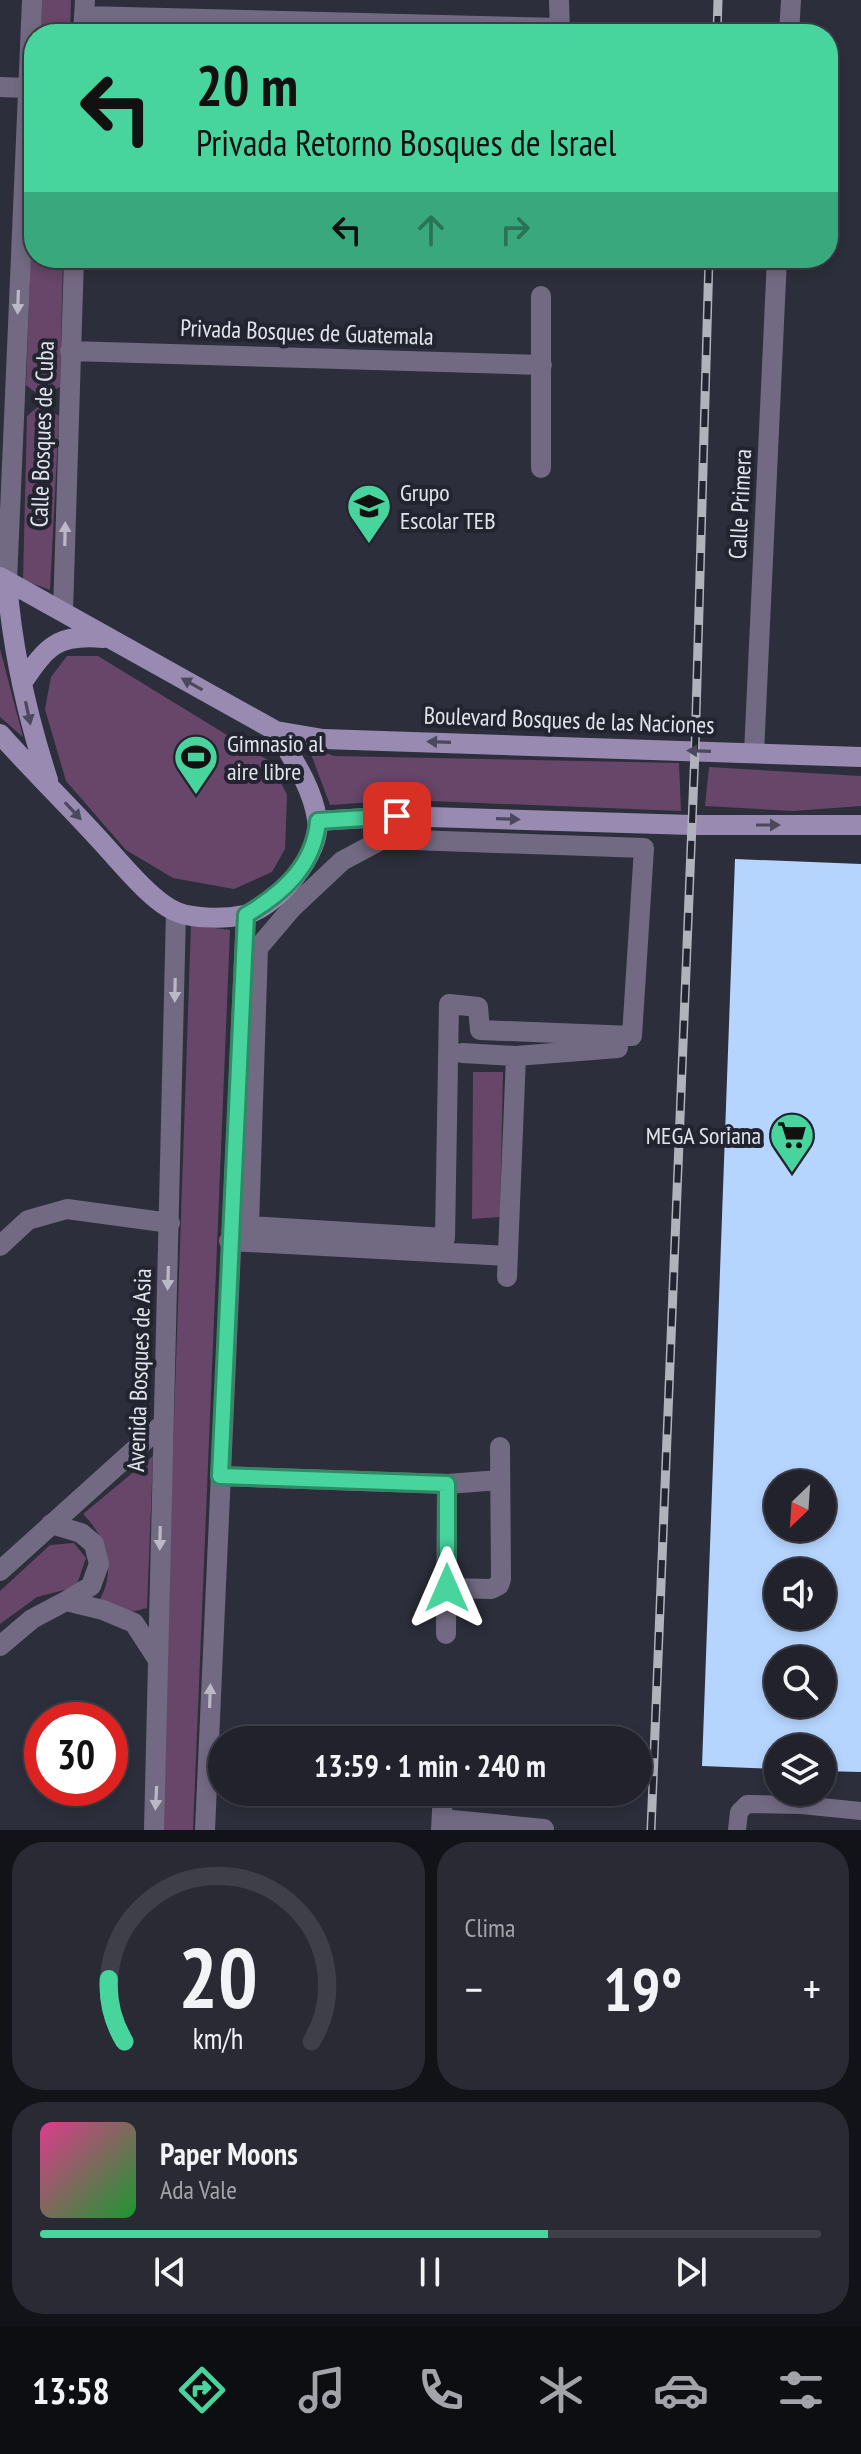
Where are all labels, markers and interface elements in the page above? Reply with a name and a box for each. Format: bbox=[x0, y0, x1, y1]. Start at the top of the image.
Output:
text: 20 m bbox=[196, 49, 298, 121]
icon: left bbox=[64, 56, 168, 160]
text: Privada Retorno Bosques de Israel bbox=[196, 119, 616, 166]
icon: left bbox=[325, 208, 369, 252]
icon: ahead bbox=[409, 208, 453, 252]
icon: right bbox=[493, 208, 537, 252]
one-way arrow bbox=[12, 290, 25, 315]
street label: Privada Bosques de Guatemala bbox=[180, 312, 434, 352]
street label: Calle Bosques de Cuba bbox=[23, 340, 61, 528]
street label: Calle Primera bbox=[722, 448, 758, 560]
place label: Grupo Escolar TEB bbox=[400, 477, 495, 536]
school or university icon: Grupo Escolar TEB bbox=[345, 482, 393, 545]
one-way arrow bbox=[59, 521, 72, 546]
one-way arrow bbox=[181, 677, 203, 691]
street label: Boulevard Bosques de las Naciones bbox=[423, 699, 715, 741]
one-way arrow bbox=[22, 701, 35, 726]
place label: Gimnasio al aire libre bbox=[227, 728, 324, 787]
sports icon: Gimnasio al aire libre bbox=[172, 733, 220, 796]
one-way arrow bbox=[426, 736, 451, 749]
one-way arrow bbox=[686, 744, 711, 757]
pin bbox=[363, 782, 431, 850]
icon: arrive bbox=[375, 794, 419, 838]
one-way arrow bbox=[63, 801, 81, 820]
one-way arrow bbox=[496, 813, 521, 826]
one-way arrow bbox=[756, 819, 781, 831]
one-way arrow bbox=[168, 978, 181, 1003]
supermarket icon: MEGA Soriana bbox=[768, 1111, 816, 1174]
place label: MEGA Soriana bbox=[646, 1120, 761, 1151]
one-way arrow bbox=[161, 1266, 174, 1291]
street label: Avenida Bosques de Asia bbox=[120, 1268, 158, 1472]
north arrow bbox=[764, 1470, 836, 1542]
map controls bbox=[764, 1470, 836, 1806]
one-way arrow bbox=[154, 1526, 166, 1551]
position arrow bbox=[405, 1546, 489, 1630]
button: sound bbox=[764, 1558, 836, 1630]
button: search bbox=[764, 1646, 836, 1718]
one-way arrow bbox=[204, 1683, 217, 1708]
speed limit sign: 30 bbox=[24, 1702, 128, 1806]
button: layers bbox=[764, 1734, 836, 1806]
text: 13:59 · 1 min · 240 m bbox=[314, 1746, 546, 1785]
one-way arrow bbox=[149, 1786, 162, 1811]
text: Clima bbox=[465, 1911, 515, 1944]
text: 20 bbox=[178, 1923, 258, 2031]
text: 19° bbox=[603, 1950, 682, 2028]
text: − bbox=[465, 1960, 483, 2017]
text: + bbox=[803, 1960, 821, 2017]
text: km/h bbox=[193, 2020, 244, 2057]
text: Paper Moons bbox=[160, 2134, 298, 2173]
text: Ada Vale bbox=[160, 2173, 237, 2206]
icon: previous bbox=[148, 2250, 192, 2294]
icon: pause bbox=[408, 2250, 452, 2294]
icon: next bbox=[669, 2250, 713, 2294]
icon: directions bbox=[174, 2362, 230, 2418]
icon: music bbox=[294, 2362, 350, 2418]
icon: phone bbox=[413, 2362, 469, 2418]
icon: climate bbox=[533, 2362, 589, 2418]
icon: car bbox=[653, 2362, 709, 2418]
icon: filters bbox=[773, 2362, 829, 2418]
text: 13:58 bbox=[32, 2367, 110, 2414]

